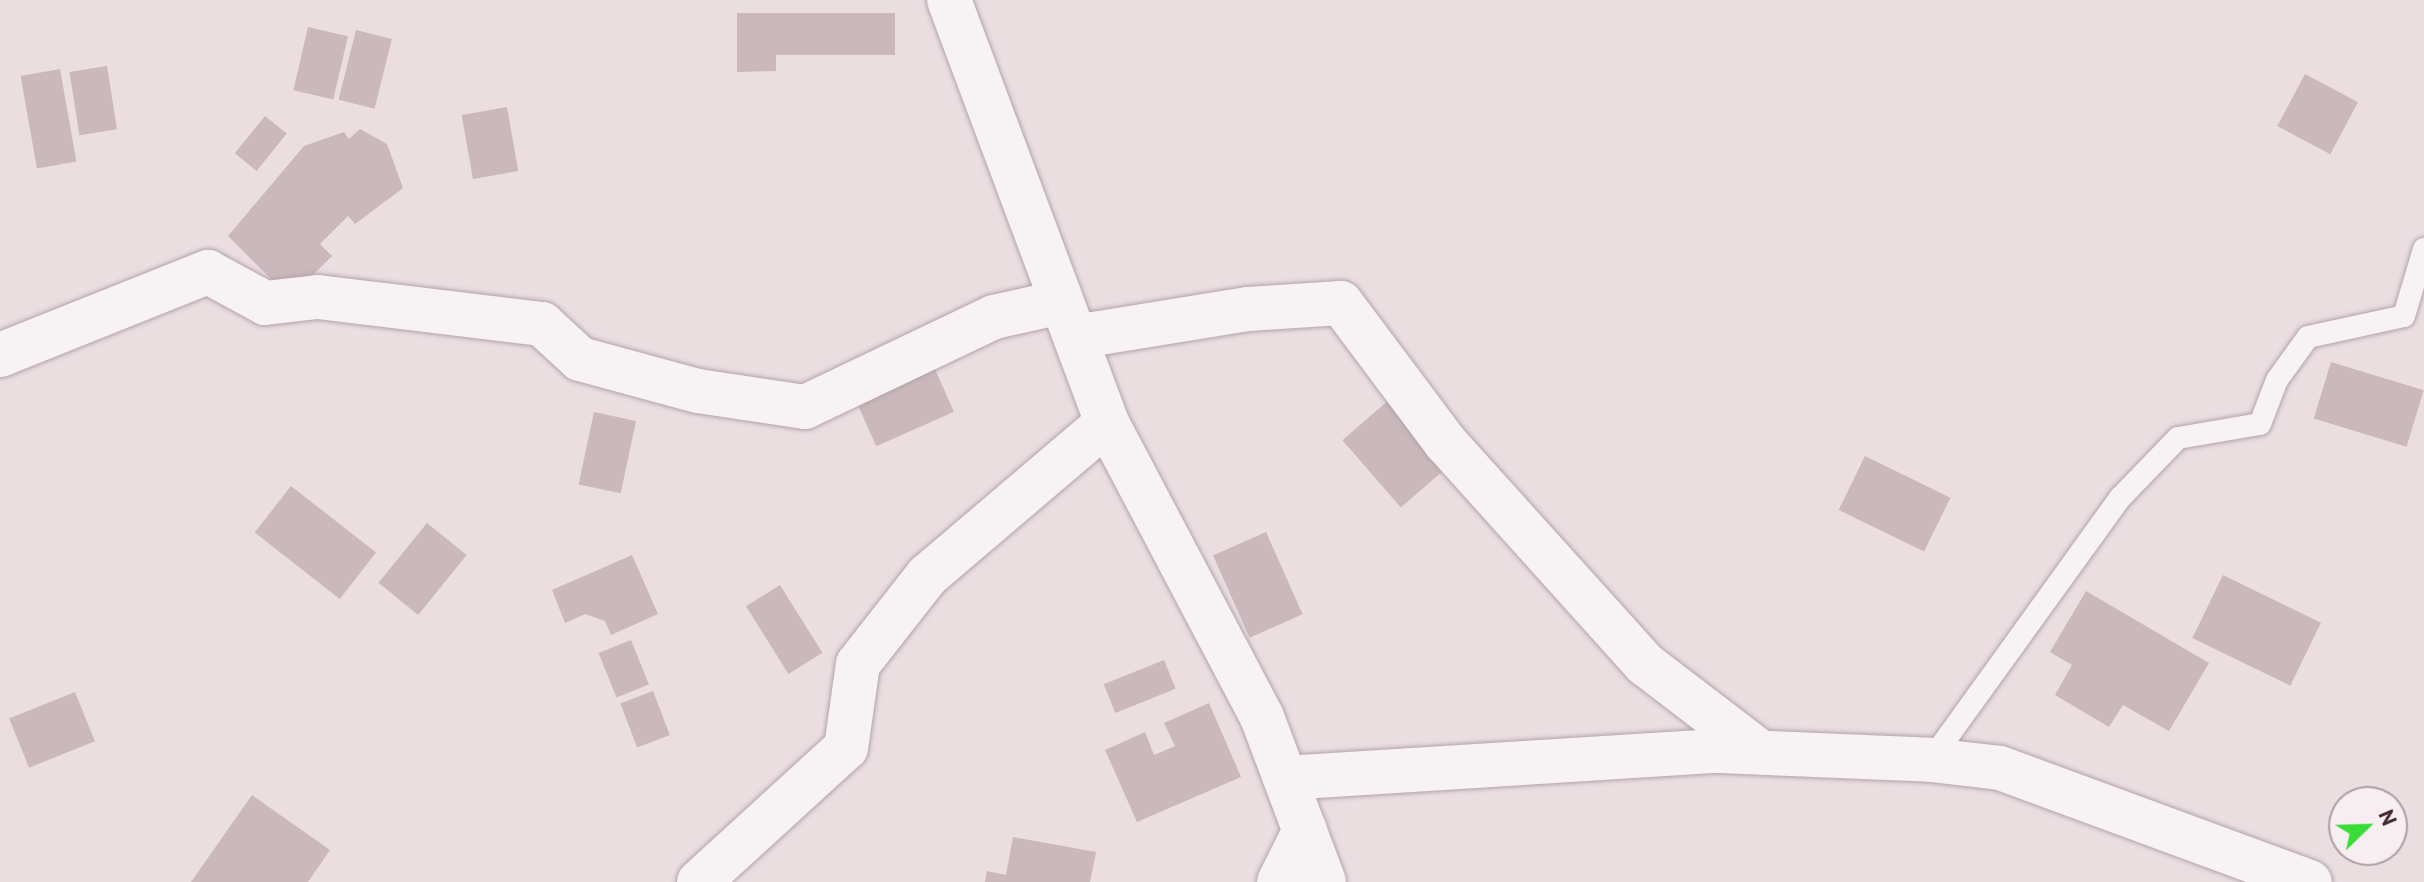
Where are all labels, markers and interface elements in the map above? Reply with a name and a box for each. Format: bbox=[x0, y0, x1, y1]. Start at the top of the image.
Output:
north arrow bbox=[2328, 786, 2408, 866]
text: N bbox=[2373, 805, 2404, 830]

